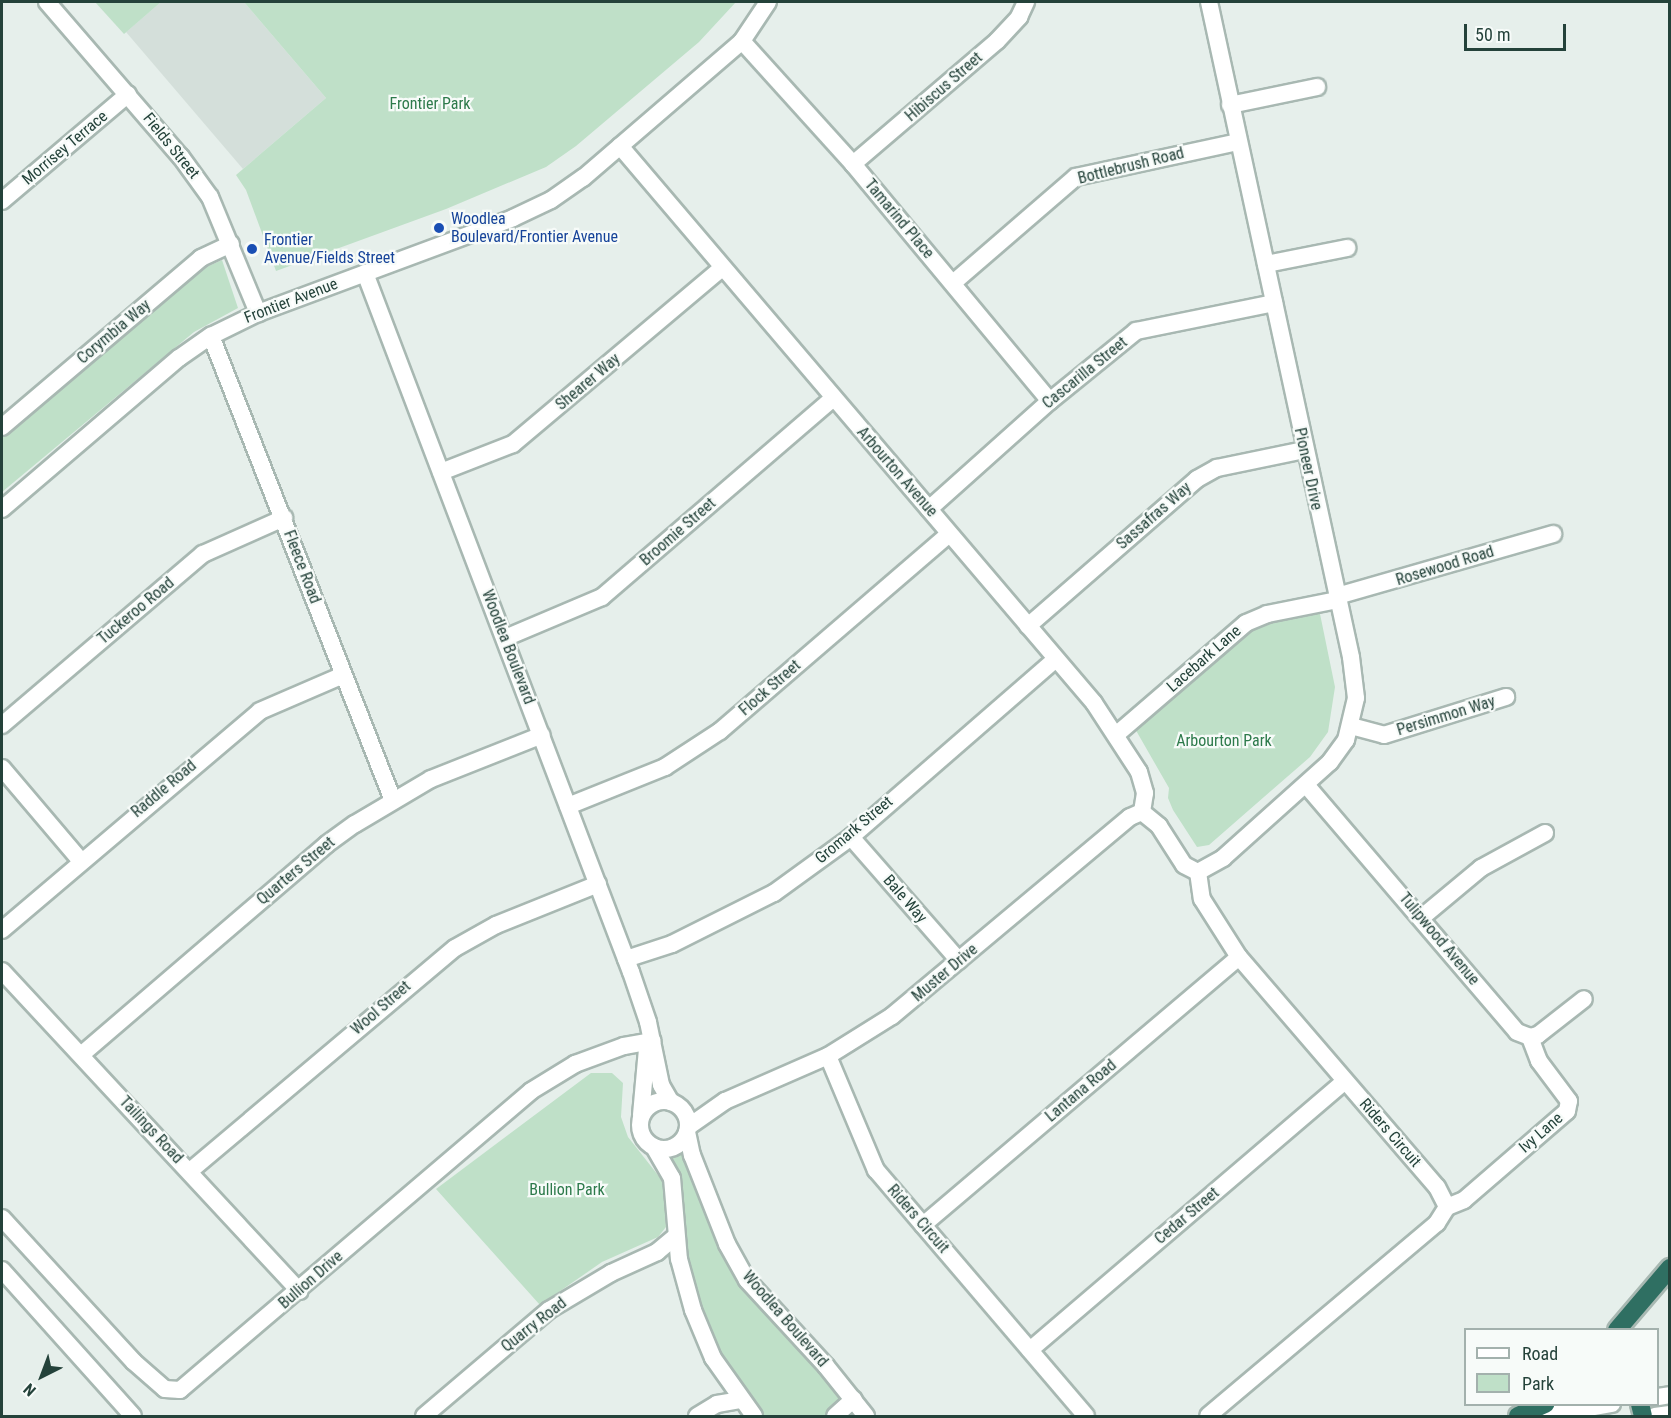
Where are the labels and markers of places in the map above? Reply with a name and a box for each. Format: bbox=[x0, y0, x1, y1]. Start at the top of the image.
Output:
place label: Woodlea Boulevard/Frontier Avenue bbox=[451, 209, 618, 247]
marker: Woodlea Boulevard/Frontier Avenue bbox=[432, 221, 446, 235]
place label: Frontier Avenue/Fields Street bbox=[264, 230, 395, 268]
marker: Frontier Avenue/Fields Street bbox=[245, 242, 259, 256]

